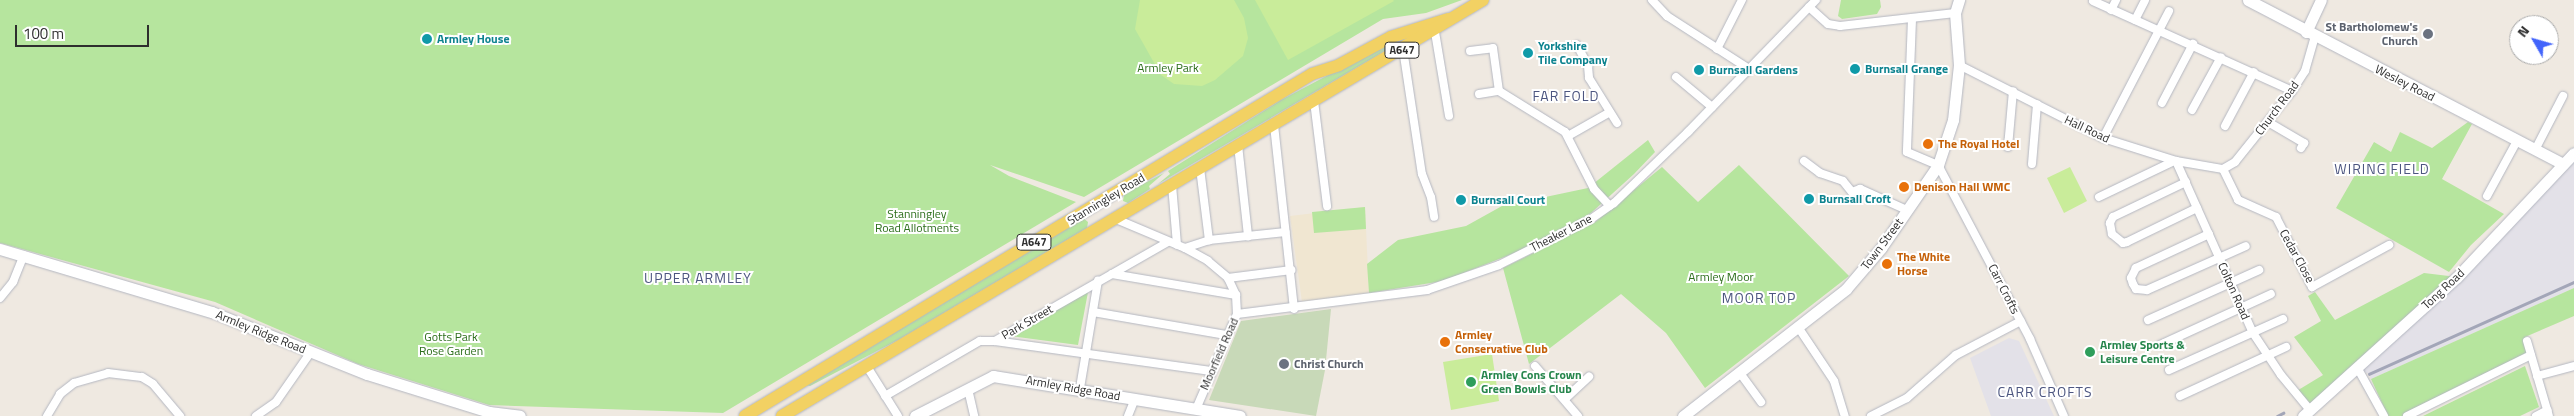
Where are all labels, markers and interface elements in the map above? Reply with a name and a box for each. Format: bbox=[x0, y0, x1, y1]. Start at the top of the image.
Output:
scale bar bbox=[18, 15, 151, 47]
north arrow bbox=[2509, 15, 2559, 65]
place label: St Bartholomew's Church bbox=[2326, 20, 2418, 48]
text: N bbox=[2511, 21, 2534, 41]
text: 100 m bbox=[23, 22, 64, 45]
marker: St Bartholomew's Church bbox=[2422, 28, 2434, 40]
place label: Armley House bbox=[437, 32, 510, 46]
marker: Armley House bbox=[421, 33, 433, 45]
place label: Yorkshire Tile Company bbox=[1538, 39, 1608, 67]
road number: A647 bbox=[1383, 42, 1421, 58]
marker: Yorkshire Tile Company bbox=[1522, 47, 1534, 59]
park label: Armley Park bbox=[1137, 61, 1199, 75]
place label: Burnsall Grange bbox=[1865, 62, 1948, 76]
street label: Wesley Road bbox=[2373, 62, 2437, 104]
place label: Burnsall Gardens bbox=[1709, 63, 1798, 77]
marker: Burnsall Grange bbox=[1849, 63, 1861, 75]
marker: Burnsall Gardens bbox=[1693, 64, 1705, 76]
street label: Church Road bbox=[2252, 78, 2302, 138]
district label: FAR FOLD bbox=[1531, 88, 1601, 104]
street label: Hall Road bbox=[2062, 112, 2112, 146]
place label: The Royal Hotel bbox=[1938, 137, 2019, 151]
marker: The Royal Hotel bbox=[1922, 138, 1934, 150]
district label: WIRING FIELD bbox=[2333, 161, 2431, 177]
street label: Stanningley Road bbox=[1065, 170, 1147, 228]
place label: Denison Hall WMC bbox=[1914, 180, 2010, 194]
marker: Denison Hall WMC bbox=[1898, 181, 1910, 193]
place label: Burnsall Croft bbox=[1819, 192, 1891, 206]
place label: Burnsall Court bbox=[1471, 193, 1545, 207]
marker: Burnsall Croft bbox=[1803, 193, 1815, 205]
marker: Burnsall Court bbox=[1455, 194, 1467, 206]
park label: Stanningley Road Allotments bbox=[875, 207, 959, 235]
street label: Theaker Lane bbox=[1528, 211, 1594, 255]
street label: Town Street bbox=[1858, 215, 1906, 273]
street label: Cedar Close bbox=[2276, 227, 2318, 285]
road number: A647 bbox=[1015, 233, 1053, 250]
place label: The White Horse bbox=[1897, 250, 1950, 278]
marker: The White Horse bbox=[1881, 258, 1893, 270]
street label: Colton Road bbox=[2215, 260, 2253, 322]
street label: Carr Crofts bbox=[1985, 262, 2023, 316]
street label: Tong Road bbox=[2419, 266, 2467, 312]
district label: UPPER ARMLEY bbox=[643, 270, 753, 286]
park label: Armley Moor bbox=[1688, 270, 1754, 284]
district label: MOOR TOP bbox=[1721, 290, 1797, 306]
street label: Park Street bbox=[999, 302, 1055, 342]
street label: Armley Ridge Road bbox=[214, 307, 308, 357]
street label: Moorfield Road bbox=[1197, 316, 1241, 392]
place label: Armley Conservative Club bbox=[1455, 328, 1548, 356]
park label: Gotts Park Rose Garden bbox=[419, 330, 483, 358]
marker: Armley Conservative Club bbox=[1439, 336, 1451, 348]
place label: Armley Sports & Leisure Centre bbox=[2100, 338, 2185, 366]
marker: Armley Sports & Leisure Centre bbox=[2084, 346, 2096, 358]
place label: Christ Church bbox=[1294, 357, 1364, 371]
marker: Christ Church bbox=[1278, 358, 1290, 370]
place label: Armley Cons Crown Green Bowls Club bbox=[1481, 368, 1582, 396]
street label: Armley Ridge Road bbox=[1025, 373, 1121, 403]
marker: Armley Cons Crown Green Bowls Club bbox=[1465, 376, 1477, 388]
district label: CARR CROFTS bbox=[1996, 384, 2094, 400]

